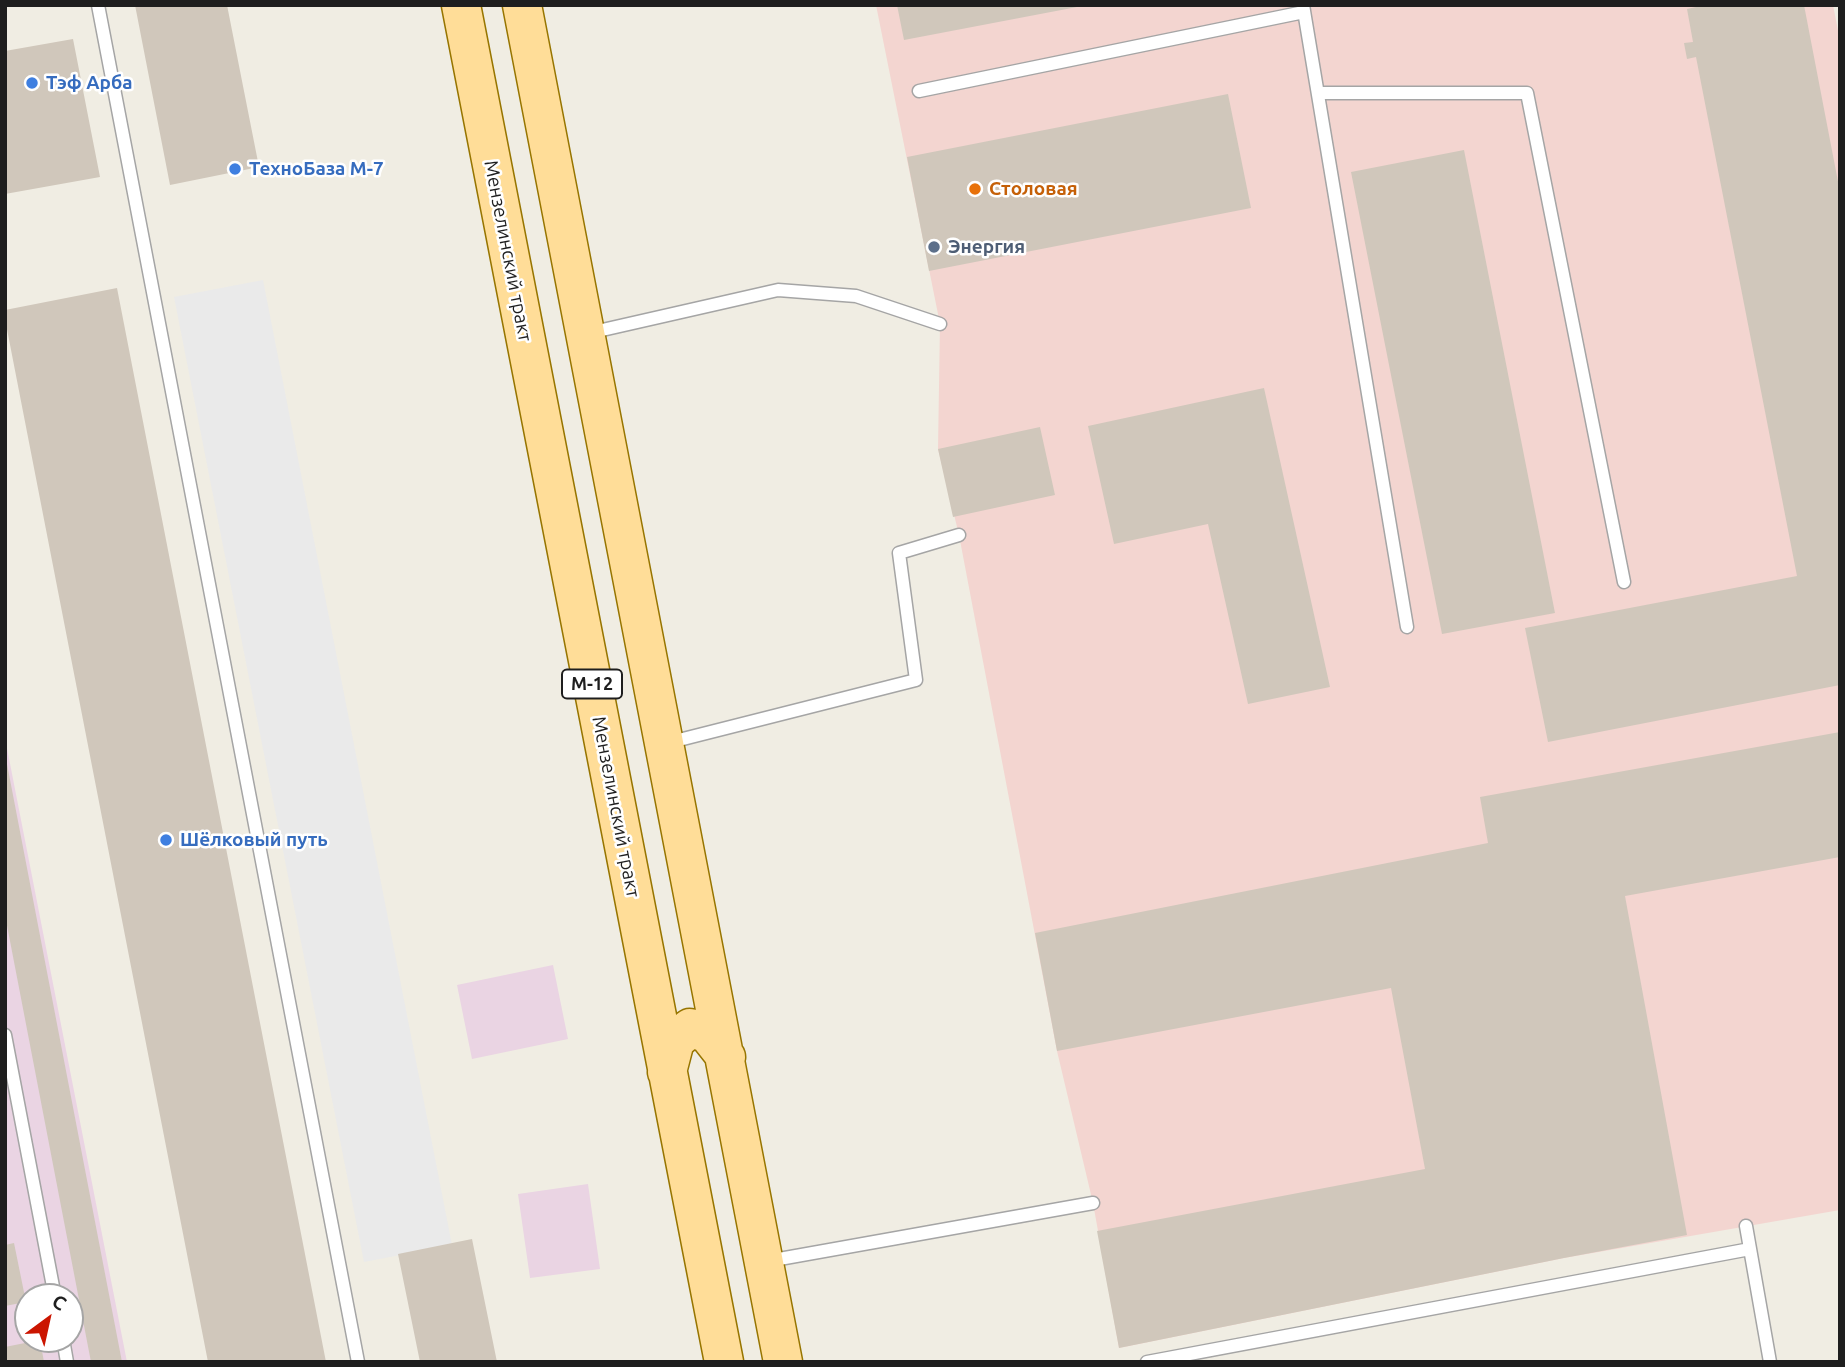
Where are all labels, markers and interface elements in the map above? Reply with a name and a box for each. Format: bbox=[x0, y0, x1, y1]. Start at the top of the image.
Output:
place label: Тэф Арба bbox=[46, 72, 133, 94]
marker: Тэф Арба bbox=[24, 75, 40, 91]
place label: ТехноБаза М-7 bbox=[249, 158, 384, 180]
street label: Мензелинский тракт bbox=[479, 158, 537, 344]
marker: ТехноБаза М-7 bbox=[227, 161, 243, 177]
place label: Столовая bbox=[989, 178, 1078, 200]
marker: Столовая bbox=[967, 181, 983, 197]
place label: Энергия bbox=[948, 236, 1025, 258]
marker: Энергия bbox=[926, 239, 942, 255]
road number: М-12 bbox=[562, 670, 622, 698]
street label: Мензелинский тракт bbox=[587, 714, 645, 900]
place label: Шёлковый путь bbox=[180, 829, 328, 851]
marker: Шёлковый путь bbox=[158, 832, 174, 848]
north arrow bbox=[14, 1283, 84, 1353]
text: С bbox=[48, 1290, 70, 1315]

